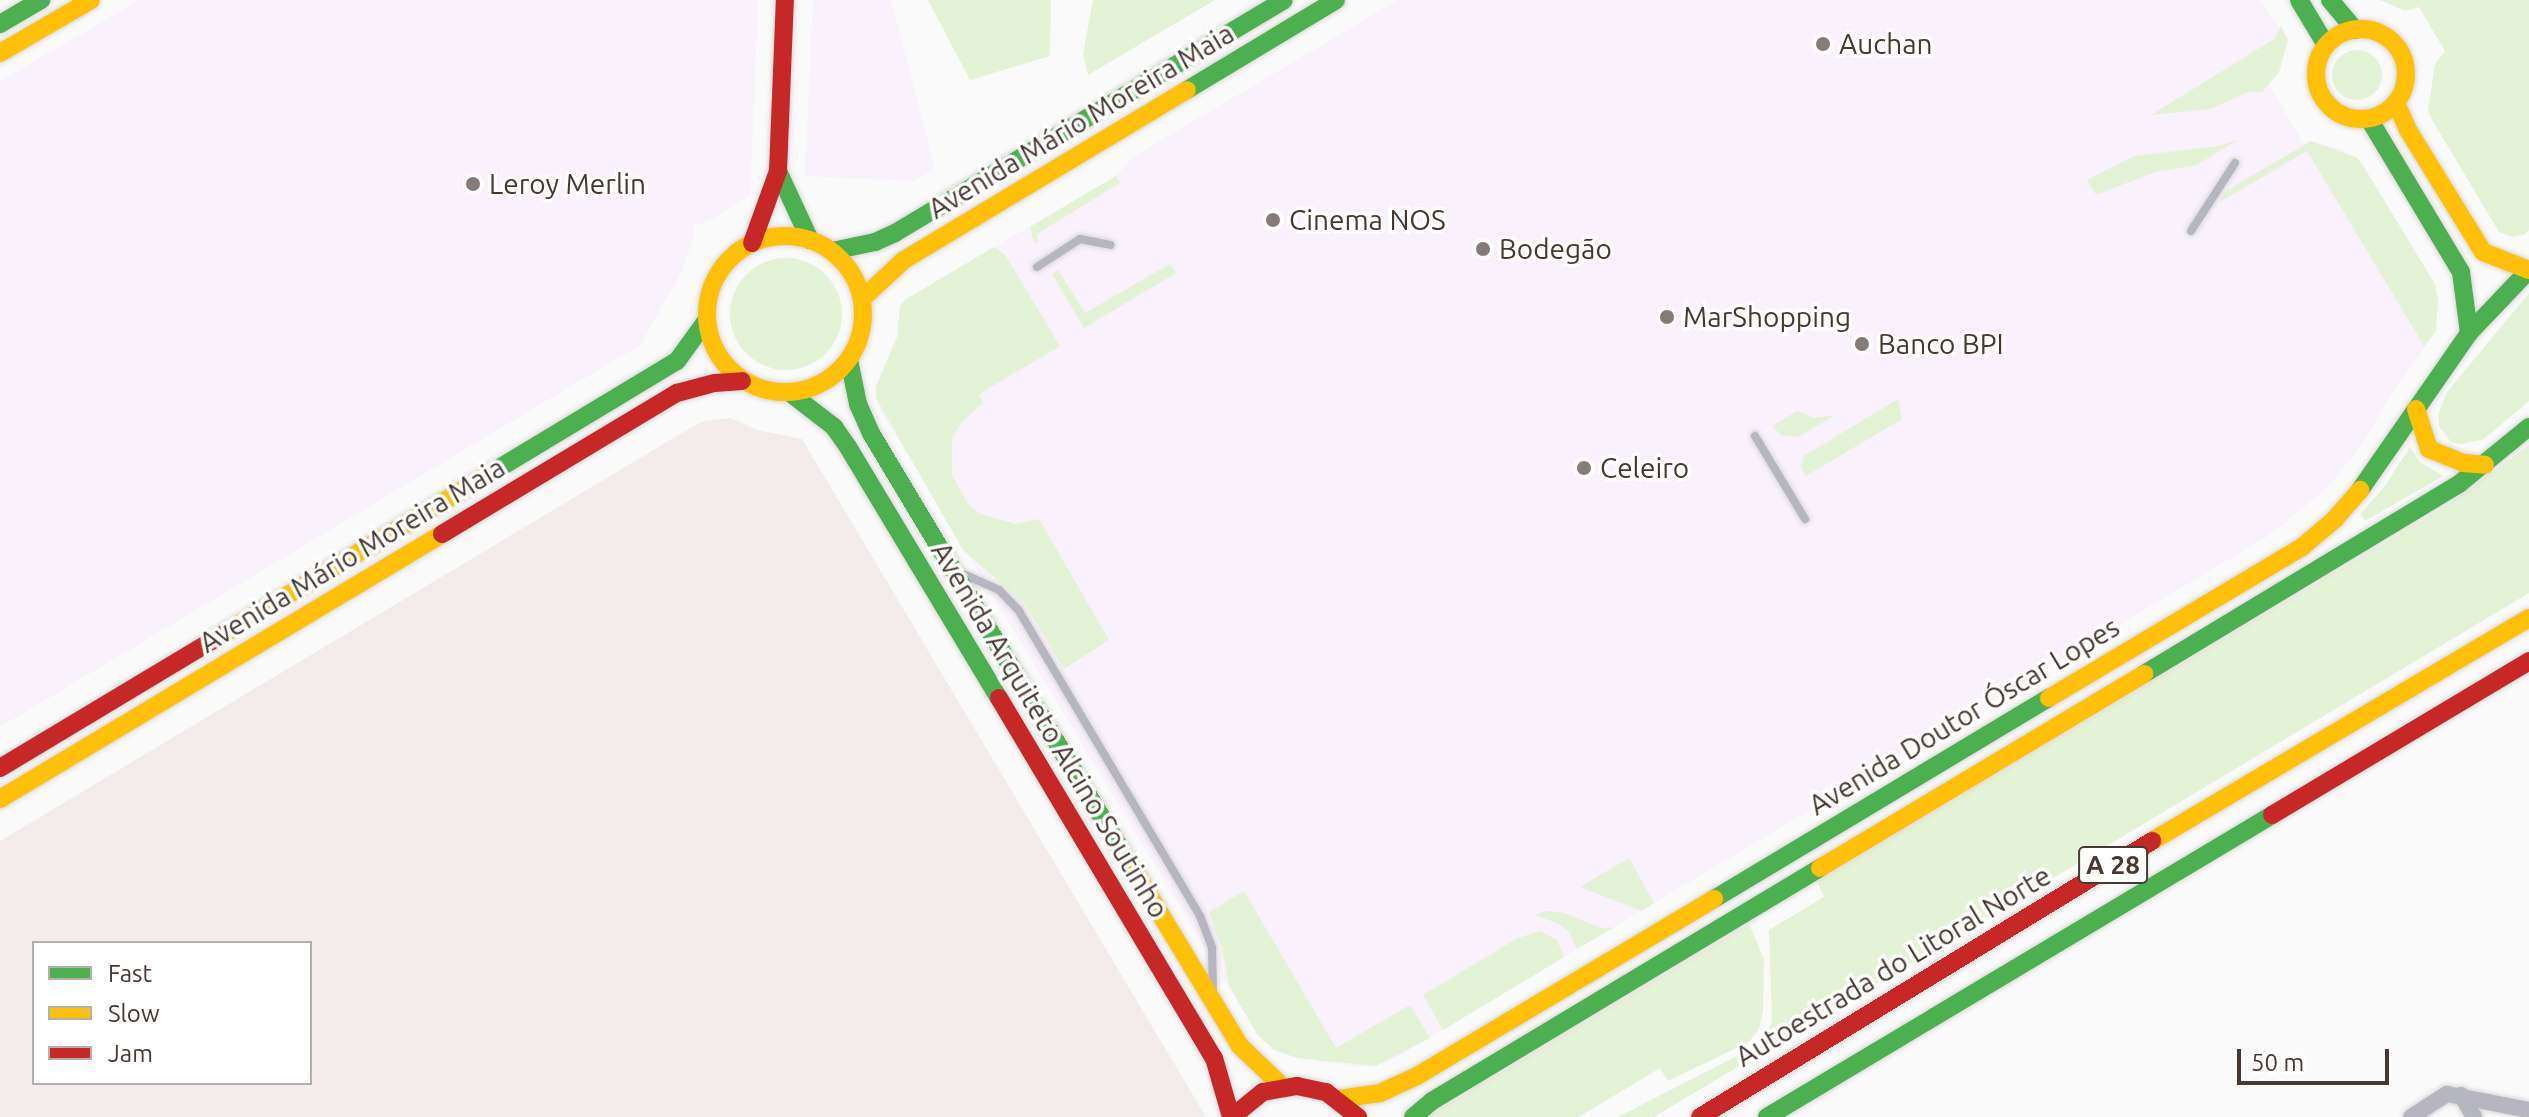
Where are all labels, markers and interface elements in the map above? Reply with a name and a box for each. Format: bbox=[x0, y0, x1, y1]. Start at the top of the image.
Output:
street label: Avenida Mário Moreira Maia bbox=[922, 16, 1240, 226]
place label: Auchan bbox=[1839, 27, 1933, 61]
marker: Auchan bbox=[1814, 35, 1832, 53]
place label: Leroy Merlin bbox=[489, 167, 646, 201]
marker: Leroy Merlin bbox=[464, 175, 482, 193]
place label: Cinema NOS bbox=[1289, 203, 1446, 237]
marker: Cinema NOS bbox=[1264, 211, 1282, 229]
place label: Bodegão bbox=[1499, 232, 1612, 266]
marker: Bodegão bbox=[1474, 240, 1492, 258]
place label: MarShopping bbox=[1683, 300, 1851, 334]
marker: MarShopping bbox=[1658, 308, 1676, 326]
place label: Banco BPI bbox=[1878, 327, 2004, 361]
marker: Banco BPI bbox=[1853, 335, 1871, 353]
street label: Avenida Mário Moreira Maia bbox=[193, 450, 511, 660]
place label: Celeiro bbox=[1600, 451, 1689, 485]
marker: Celeiro bbox=[1575, 459, 1593, 477]
street label: Avenida Arquiteto Alcino Soutinho bbox=[924, 536, 1176, 924]
street label: Avenida Doutor Óscar Lopes bbox=[1803, 610, 2125, 822]
road number: A 28 bbox=[2077, 843, 2149, 887]
street label: Autoestrada do Litoral Norte bbox=[1729, 858, 2057, 1074]
legend bbox=[32, 941, 312, 1085]
text: Fast bbox=[108, 960, 152, 987]
text: Slow bbox=[108, 1000, 160, 1027]
scale bar bbox=[2241, 1033, 2393, 1083]
text: Jam bbox=[108, 1040, 153, 1067]
text: 50 m bbox=[2251, 1049, 2304, 1076]

